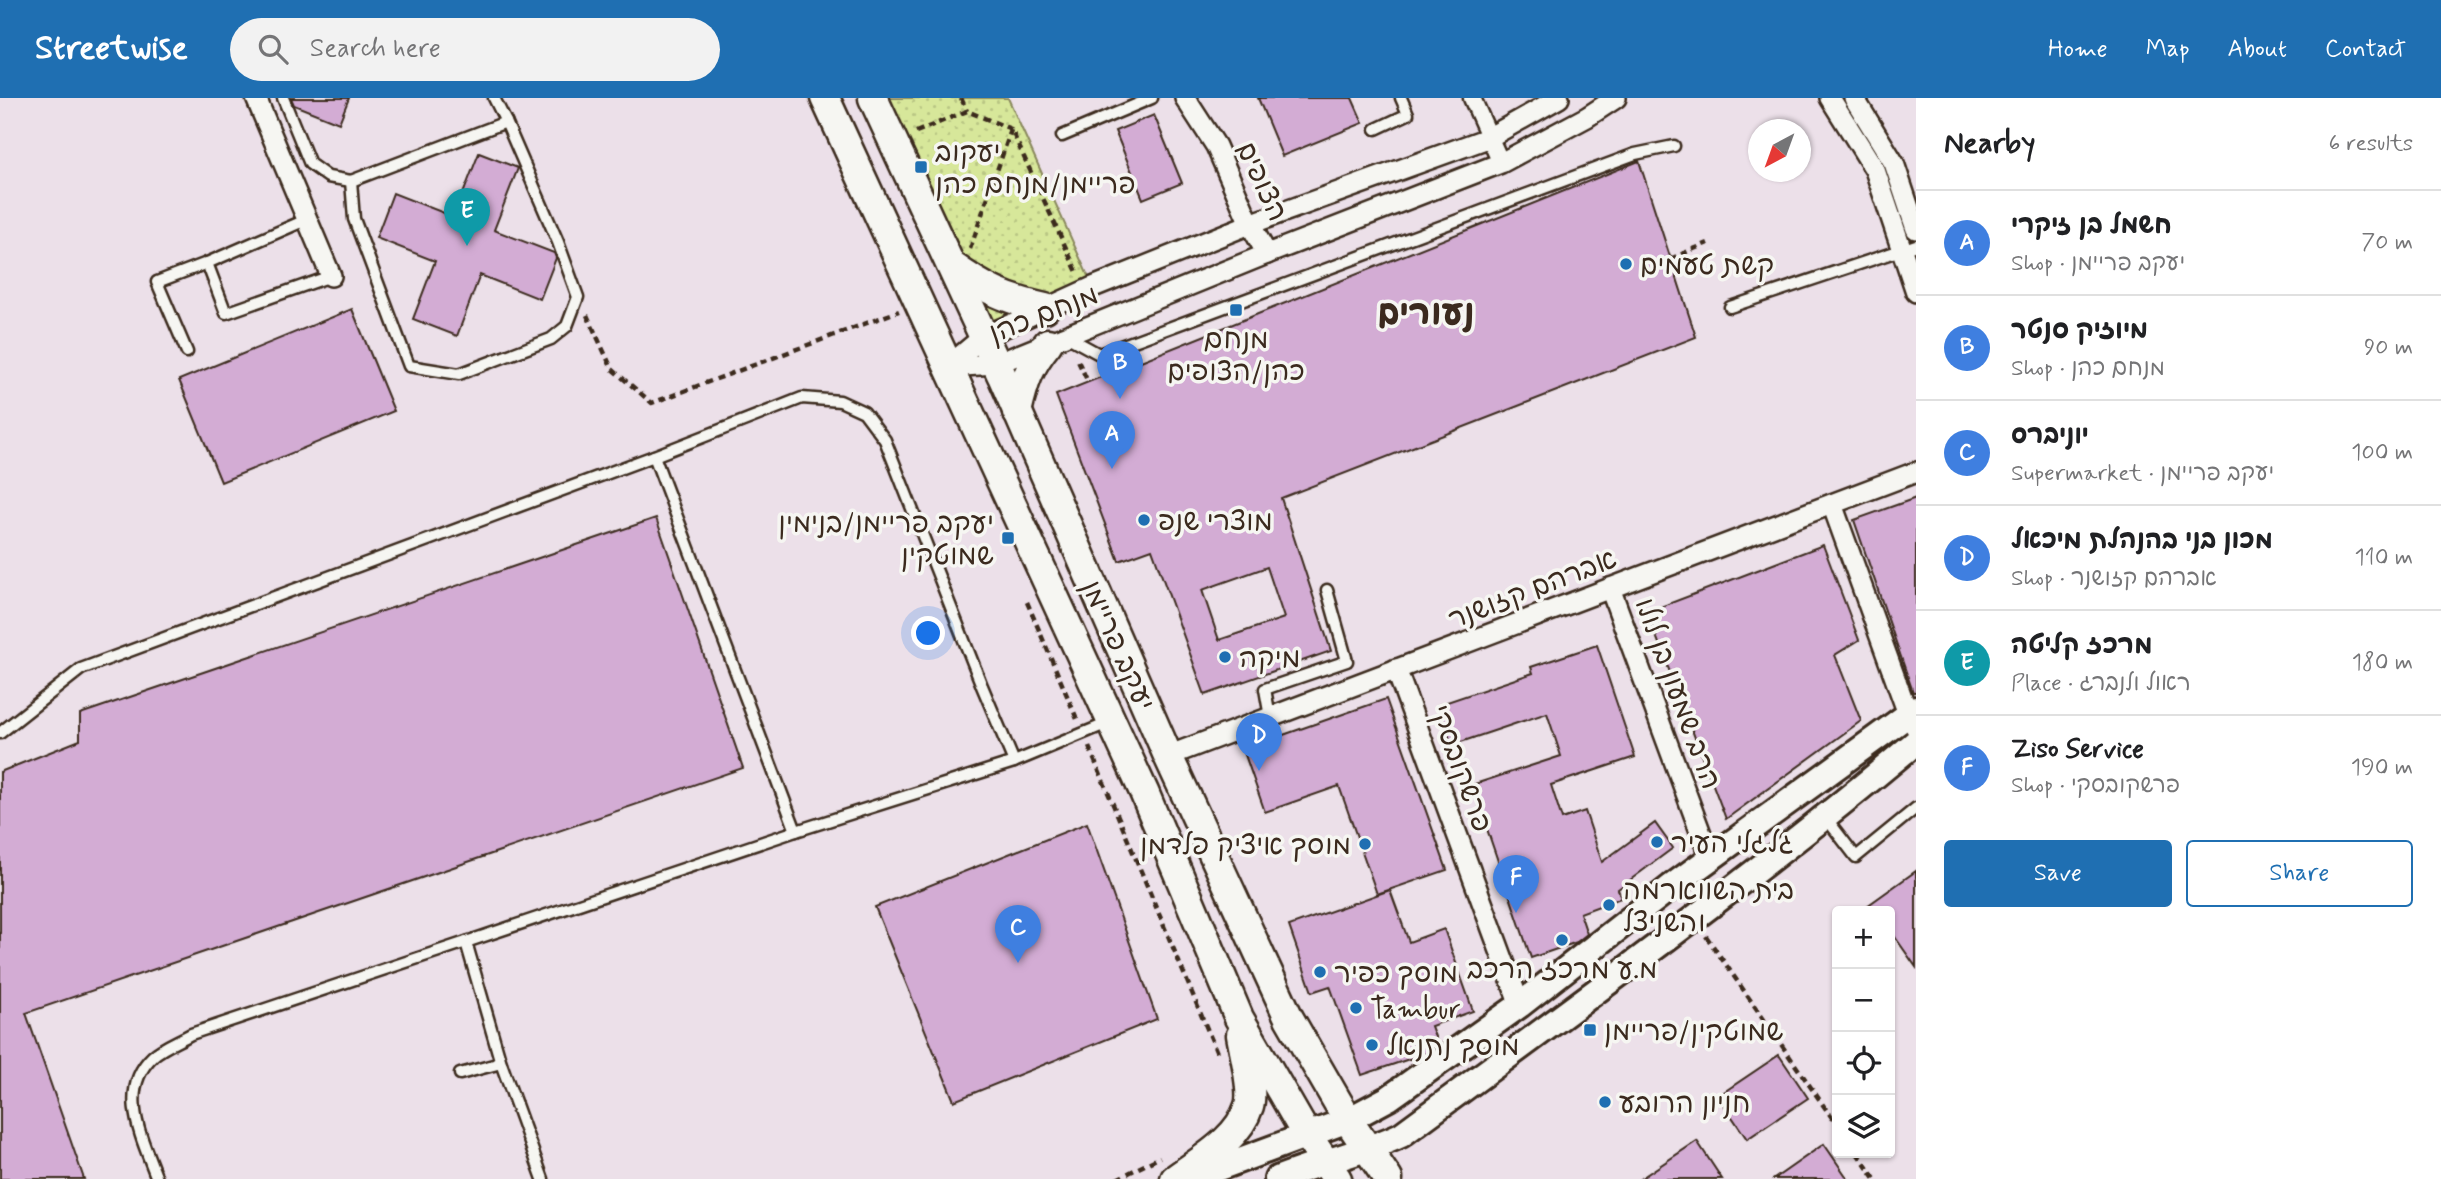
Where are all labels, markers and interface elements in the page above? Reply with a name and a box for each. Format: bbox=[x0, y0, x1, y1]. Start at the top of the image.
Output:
search box bbox=[230, 18, 720, 81]
text: Streetwise bbox=[35, 27, 188, 71]
icon: search bbox=[254, 30, 292, 68]
text: Search here bbox=[310, 32, 441, 66]
text: Home bbox=[2048, 34, 2108, 65]
text: Map bbox=[2146, 34, 2190, 65]
text: About bbox=[2228, 34, 2287, 65]
text: Contact bbox=[2325, 34, 2406, 65]
north arrow bbox=[1748, 119, 1811, 182]
text: Nearby bbox=[1944, 124, 2035, 163]
text: 6 results bbox=[2329, 129, 2413, 159]
place label: יעקוב פריימן/מנחם כהן bbox=[935, 135, 1136, 204]
street label: הצופים bbox=[1226, 136, 1295, 228]
marker: יעקוב פריימן/מנחם כהן bbox=[913, 159, 929, 175]
pin: E bbox=[444, 188, 490, 246]
text: חשמל בן זיקרי bbox=[2011, 209, 2172, 243]
text: A bbox=[1959, 228, 1975, 258]
text: 70 m bbox=[2361, 228, 2413, 258]
place label: קשת טעמים bbox=[1640, 248, 1774, 285]
text: Shop · יעקב פריימן bbox=[2011, 249, 2185, 279]
marker: קשת טעמים bbox=[1618, 256, 1634, 272]
street label: מנחם כהן bbox=[984, 278, 1104, 353]
district label: נעורים bbox=[1377, 291, 1475, 337]
marker: מנחם כהן/הצופים bbox=[1228, 302, 1244, 318]
text: מיוזיק סנטר bbox=[2011, 314, 2148, 348]
place label: מנחם כהן/הצופים bbox=[1167, 322, 1305, 391]
text: B bbox=[1960, 333, 1974, 363]
text: 90 m bbox=[2364, 333, 2413, 363]
pin: B bbox=[1097, 341, 1143, 399]
text: Shop · מנחם כהן bbox=[2011, 354, 2165, 384]
pin: A bbox=[1089, 411, 1135, 469]
text: יוניברס bbox=[2011, 419, 2089, 453]
text: C bbox=[1959, 438, 1975, 468]
text: 100 m bbox=[2351, 438, 2413, 468]
text: Supermarket · יעקב פריימן bbox=[2011, 459, 2274, 489]
place label: מוצרי שנפ bbox=[1158, 504, 1273, 541]
place label: יעקב פריימן/בנימין שמוטקין bbox=[778, 506, 994, 575]
marker: מוצרי שנפ bbox=[1136, 512, 1152, 528]
text: מכון בני בהנהלת מיכאל bbox=[2011, 524, 2273, 558]
marker: יעקב פריימן/בנימין שמוטקין bbox=[1000, 530, 1016, 546]
street label: אברהם קזושנר bbox=[1444, 541, 1622, 639]
text: D bbox=[1959, 543, 1975, 573]
text: 110 m bbox=[2354, 543, 2413, 573]
text: Shop · אברהם קזושנר bbox=[2011, 564, 2217, 594]
street label: יעקב פריימן bbox=[1072, 575, 1162, 717]
street label: הרב שמעון בן לולו bbox=[1625, 593, 1728, 795]
your location bbox=[911, 616, 945, 650]
text: מרכז קליטה bbox=[2011, 629, 2153, 663]
place label: מיקה bbox=[1239, 641, 1301, 678]
text: E bbox=[1960, 648, 1974, 678]
text: 180 m bbox=[2352, 648, 2413, 678]
marker: מיקה bbox=[1217, 649, 1233, 665]
text: Place · ראול ולנברג bbox=[2011, 669, 2191, 699]
street label: פרשקובסקי bbox=[1420, 700, 1500, 838]
pin: D bbox=[1236, 713, 1282, 771]
text: Ziso Service bbox=[2011, 733, 2144, 767]
text: F bbox=[1961, 753, 1973, 783]
text: 190 m bbox=[2351, 753, 2413, 783]
text: Shop · פרשקובסקי bbox=[2011, 771, 2180, 801]
place label: גלגלי העיר bbox=[1671, 826, 1794, 863]
place label: מוסך איציק פלדמן bbox=[1140, 828, 1351, 865]
marker: גלגלי העיר bbox=[1649, 834, 1665, 850]
marker: מוסך איציק פלדמן bbox=[1357, 836, 1373, 852]
button: Save bbox=[1944, 840, 2172, 907]
button: Share bbox=[2186, 840, 2413, 907]
pin: F bbox=[1493, 855, 1539, 913]
place label: בית השווארמה והשניצל bbox=[1623, 873, 1794, 942]
marker: בית השווארמה והשניצל bbox=[1601, 897, 1617, 913]
pin: C bbox=[995, 905, 1041, 963]
map controls bbox=[1832, 906, 1895, 1158]
button: + bbox=[1832, 906, 1895, 969]
marker: מ.ע מרכז הרכב bbox=[1554, 932, 1570, 948]
place label: מ.ע מרכז הרכב bbox=[1467, 952, 1657, 989]
place label: מוסך כפיר bbox=[1334, 956, 1458, 993]
marker: מוסך כפיר bbox=[1312, 964, 1328, 980]
button: − bbox=[1832, 969, 1895, 1032]
place label: Tambur bbox=[1370, 992, 1461, 1029]
marker: Tambur bbox=[1348, 1000, 1364, 1016]
place label: שמוטקין/פריימן bbox=[1604, 1014, 1784, 1051]
marker: שמוטקין/פריימן bbox=[1582, 1022, 1598, 1038]
place label: מוסך נתנאל bbox=[1386, 1029, 1519, 1066]
button: locate bbox=[1832, 1032, 1895, 1095]
marker: מוסך נתנאל bbox=[1364, 1037, 1380, 1053]
place label: חניון הרובע bbox=[1619, 1086, 1750, 1123]
marker: חניון הרובע bbox=[1597, 1094, 1613, 1110]
button: layers bbox=[1832, 1095, 1895, 1158]

